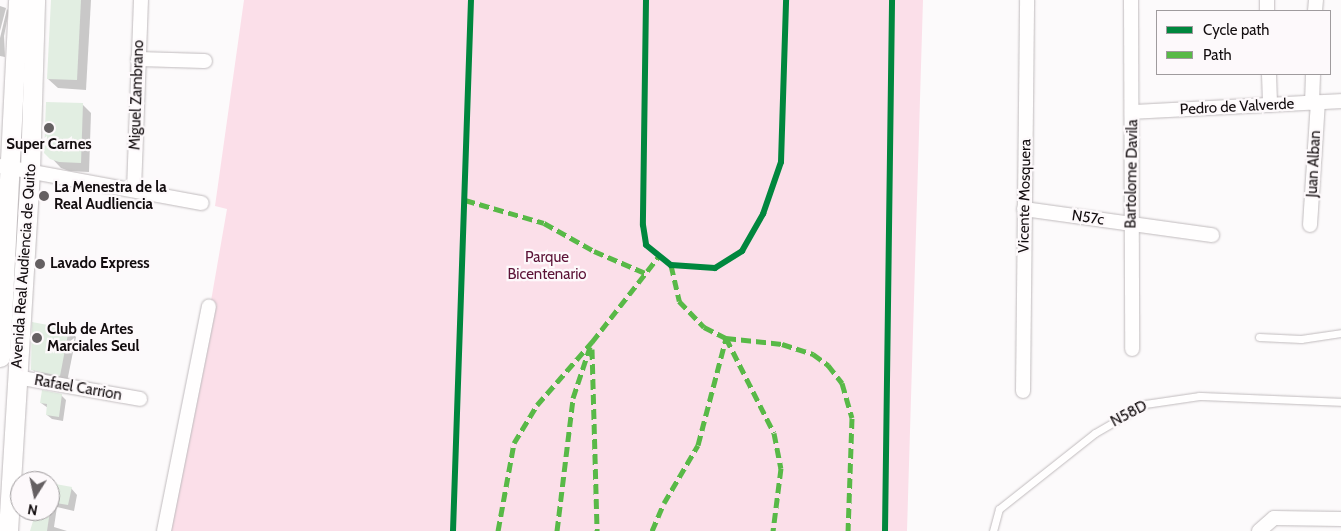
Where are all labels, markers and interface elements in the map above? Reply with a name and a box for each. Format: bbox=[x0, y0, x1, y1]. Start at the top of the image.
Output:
legend bbox=[1156, 10, 1331, 75]
text: Cycle path bbox=[1203, 21, 1269, 39]
street label: Miguel Zambrano bbox=[126, 40, 148, 150]
text: Path bbox=[1203, 46, 1232, 64]
street label: Pedro de Valverde bbox=[1179, 95, 1295, 119]
street label: Bartolome Davila bbox=[1122, 119, 1142, 229]
marker: Super Carnes bbox=[43, 122, 55, 134]
street label: Juan Alban bbox=[1303, 130, 1325, 198]
place label: Super Carnes bbox=[6, 136, 92, 154]
street label: Vicente Mosquera bbox=[1015, 139, 1035, 253]
street label: Avenida Real Audiencia de Quito bbox=[8, 163, 40, 369]
place label: La Menestra de la Real Audliencia bbox=[54, 178, 167, 213]
marker: La Menestra de la Real Audliencia bbox=[38, 190, 50, 202]
street label: N57c bbox=[1071, 207, 1105, 229]
park label: Parque Bicentenario bbox=[507, 248, 587, 283]
place label: Lavado Express bbox=[50, 255, 150, 273]
marker: Lavado Express bbox=[34, 258, 46, 270]
place label: Club de Artes Marciales Seul bbox=[47, 320, 140, 355]
marker: Club de Artes Marciales Seul bbox=[31, 332, 43, 344]
street label: Rafael Carrion bbox=[33, 371, 123, 405]
street label: N58D bbox=[1108, 397, 1150, 431]
north arrow bbox=[10, 471, 60, 521]
text: N bbox=[26, 500, 39, 520]

